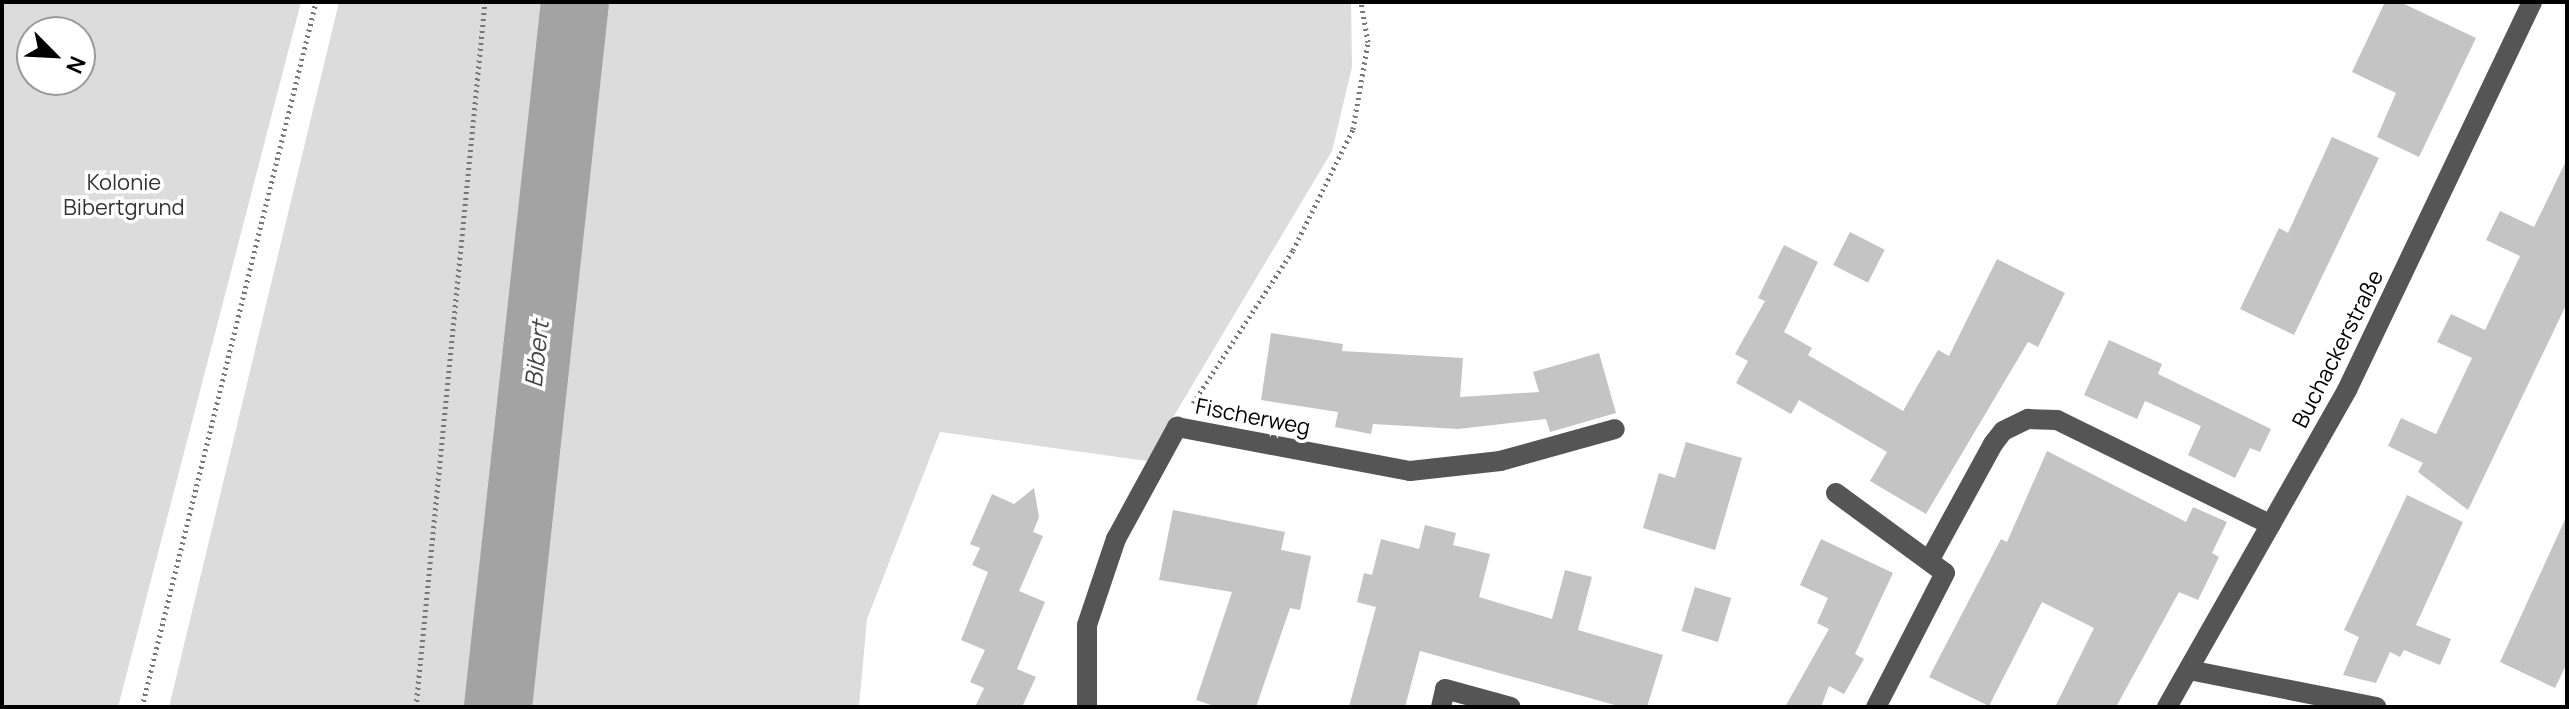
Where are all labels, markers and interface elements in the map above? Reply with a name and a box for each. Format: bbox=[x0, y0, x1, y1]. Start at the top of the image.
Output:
north arrow bbox=[16, 16, 96, 96]
text: N bbox=[59, 52, 93, 78]
park label: Kolonie Bibertgrund bbox=[63, 169, 185, 220]
street label: Buchackerstraße bbox=[2287, 266, 2389, 432]
water label: Bibert bbox=[518, 319, 554, 389]
street label: Fischerweg bbox=[1193, 393, 1313, 441]

